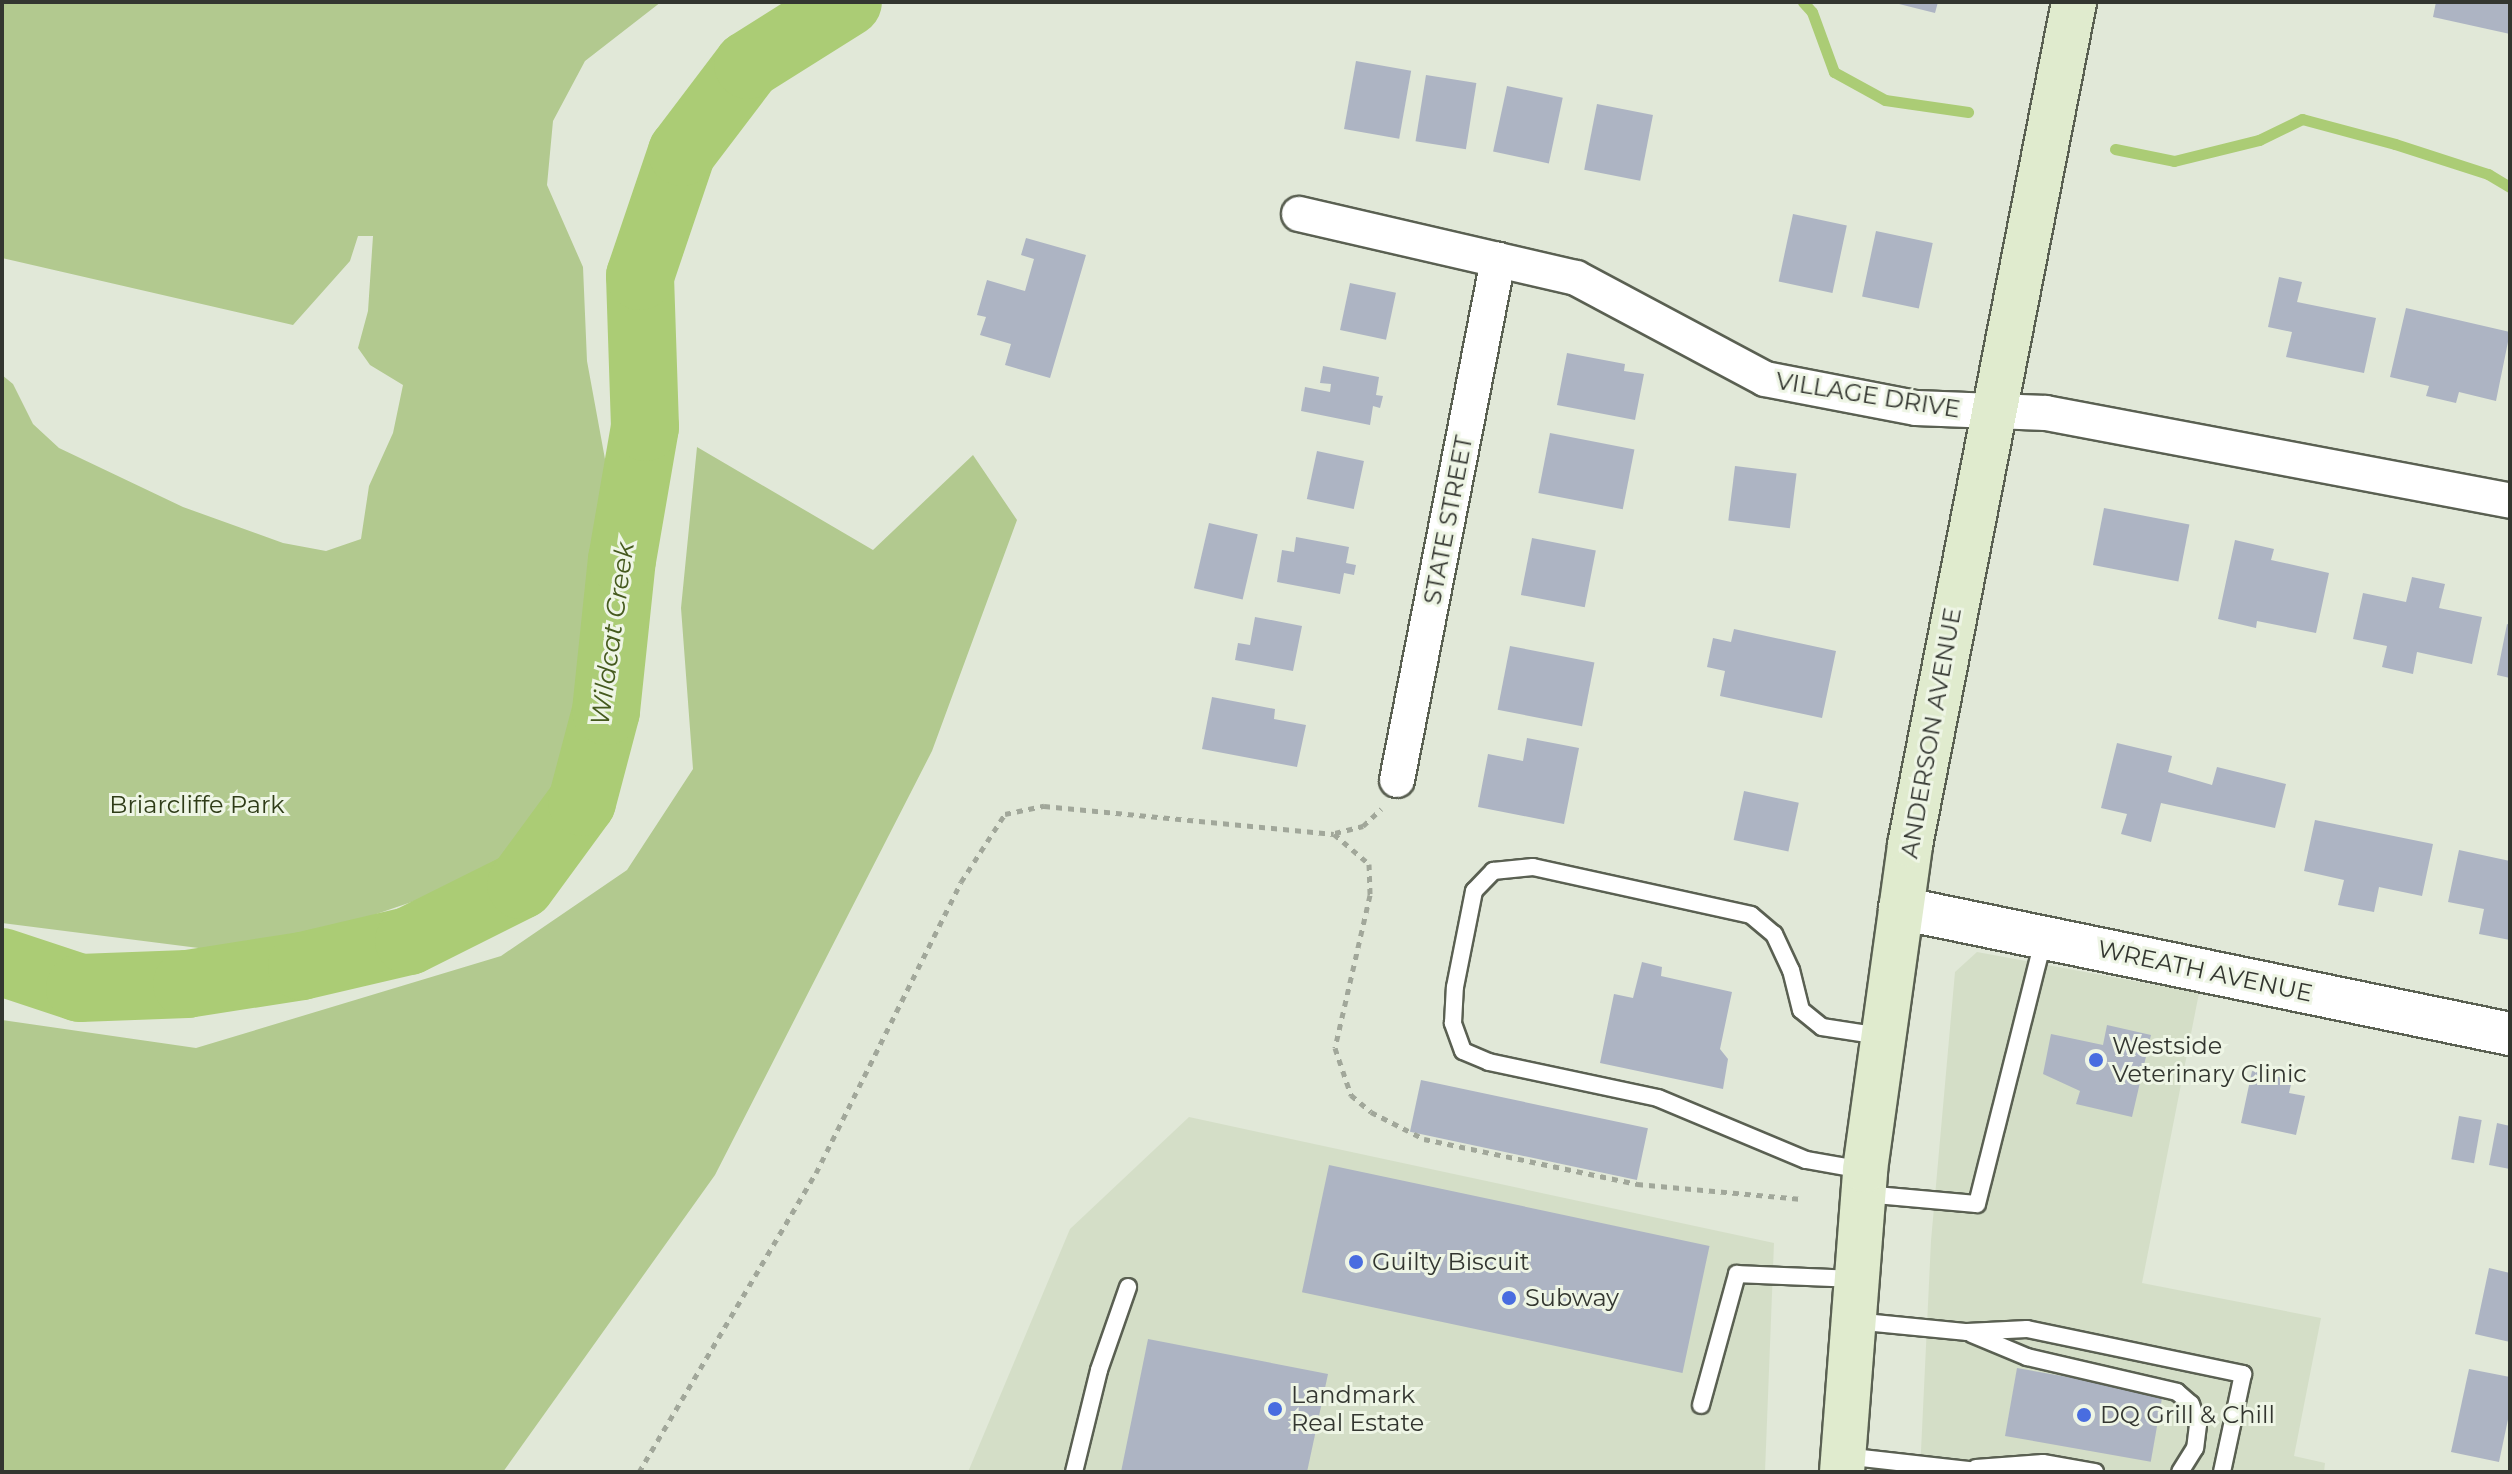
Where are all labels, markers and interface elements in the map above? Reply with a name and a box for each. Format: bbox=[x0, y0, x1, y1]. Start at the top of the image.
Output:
street label: VILLAGE DRIVE bbox=[1774, 366, 1962, 424]
street label: STATE STREET bbox=[1418, 433, 1478, 607]
water label: Wildcat Creek bbox=[585, 540, 641, 728]
street label: ANDERSON AVENUE bbox=[1895, 605, 1967, 861]
park label: Briarcliffe Park bbox=[109, 791, 285, 819]
street label: WREATH AVENUE bbox=[2095, 934, 2315, 1008]
place label: Westside Veterinary Clinic bbox=[2112, 1032, 2307, 1088]
marker: Westside Veterinary Clinic bbox=[2087, 1051, 2105, 1069]
place label: Guilty Biscuit bbox=[1372, 1248, 1529, 1276]
marker: Guilty Biscuit bbox=[1347, 1253, 1365, 1271]
place label: Subway bbox=[1525, 1284, 1619, 1312]
marker: Subway bbox=[1500, 1289, 1518, 1307]
place label: Landmark Real Estate bbox=[1291, 1381, 1424, 1437]
marker: Landmark Real Estate bbox=[1266, 1400, 1284, 1418]
place label: DQ Grill & Chill bbox=[2100, 1401, 2275, 1429]
marker: DQ Grill & Chill bbox=[2075, 1406, 2093, 1424]

